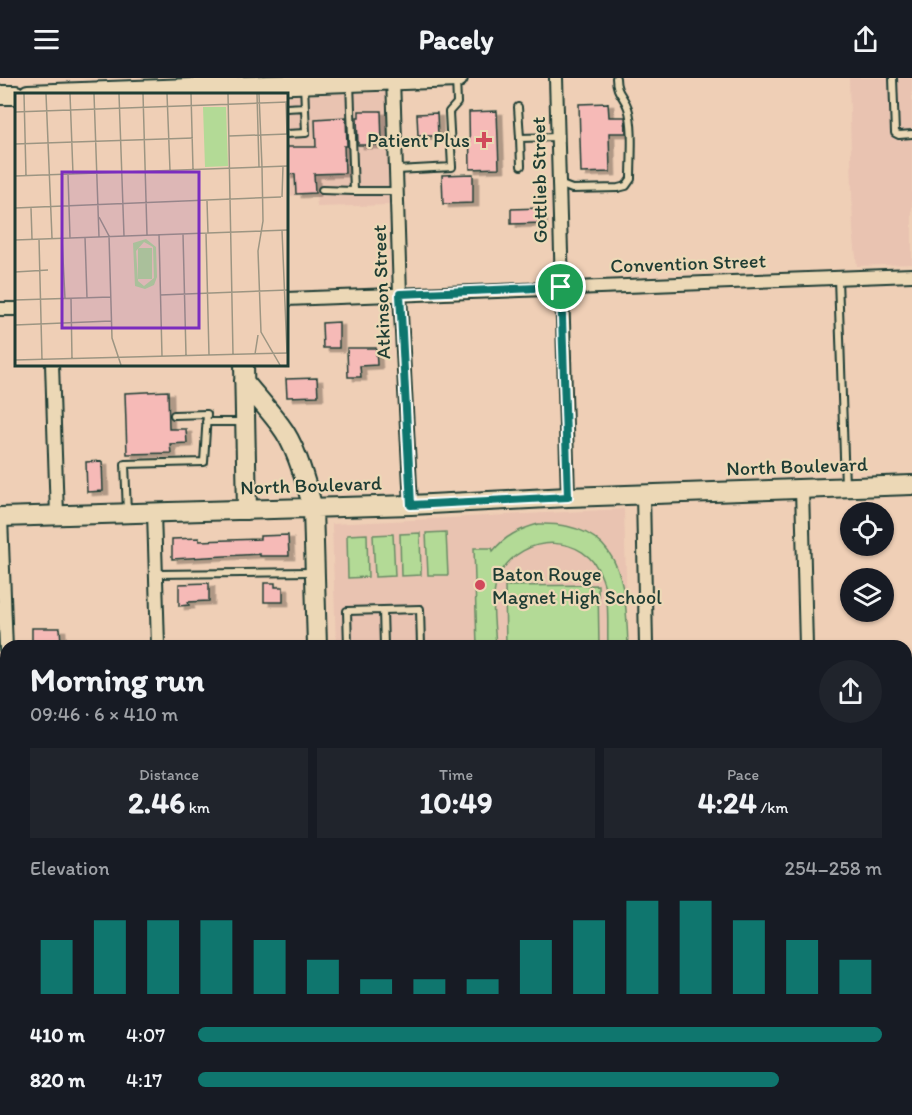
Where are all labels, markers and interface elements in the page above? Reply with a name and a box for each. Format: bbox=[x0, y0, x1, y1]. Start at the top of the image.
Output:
icon: menu bbox=[30, 23, 63, 56]
text: Pacely bbox=[419, 23, 493, 56]
icon: share bbox=[849, 23, 882, 56]
inset map bbox=[15, 93, 288, 366]
street label: Gottlieb Street bbox=[526, 116, 552, 244]
place label: Patient Plus bbox=[367, 128, 470, 152]
marker: Patient Plus bbox=[475, 131, 493, 149]
street label: Atkinson Street bbox=[367, 224, 395, 360]
street label: Convention Street bbox=[610, 248, 767, 278]
pin bbox=[535, 261, 586, 312]
icon: arrive bbox=[544, 270, 577, 303]
street label: North Boulevard bbox=[726, 452, 868, 480]
street label: North Boulevard bbox=[240, 471, 382, 499]
map controls bbox=[840, 502, 894, 622]
button: locate bbox=[840, 502, 894, 556]
place label: Baton Rouge Magnet High School bbox=[492, 562, 662, 609]
button: layers bbox=[840, 568, 894, 622]
marker: Baton Rouge Magnet High School bbox=[473, 578, 487, 592]
text: Morning run bbox=[30, 660, 205, 699]
button: share bbox=[819, 660, 882, 723]
text: 09:46 · 6 × 410 m bbox=[30, 702, 178, 726]
text: Distance bbox=[139, 765, 199, 784]
text: Time bbox=[439, 765, 473, 784]
text: Pace bbox=[727, 765, 759, 784]
text: 2.46 bbox=[128, 784, 185, 821]
text: 10:49 bbox=[419, 784, 493, 821]
text: 4:24 bbox=[698, 784, 757, 821]
text: km bbox=[185, 798, 210, 817]
text: /km bbox=[757, 798, 788, 817]
text: Elevation bbox=[30, 856, 109, 880]
text: 254–258 m bbox=[785, 856, 882, 880]
text: 410 m bbox=[30, 1023, 85, 1047]
text: 4:07 bbox=[126, 1023, 165, 1047]
text: 820 m bbox=[30, 1068, 85, 1092]
text: 4:17 bbox=[126, 1068, 162, 1092]

